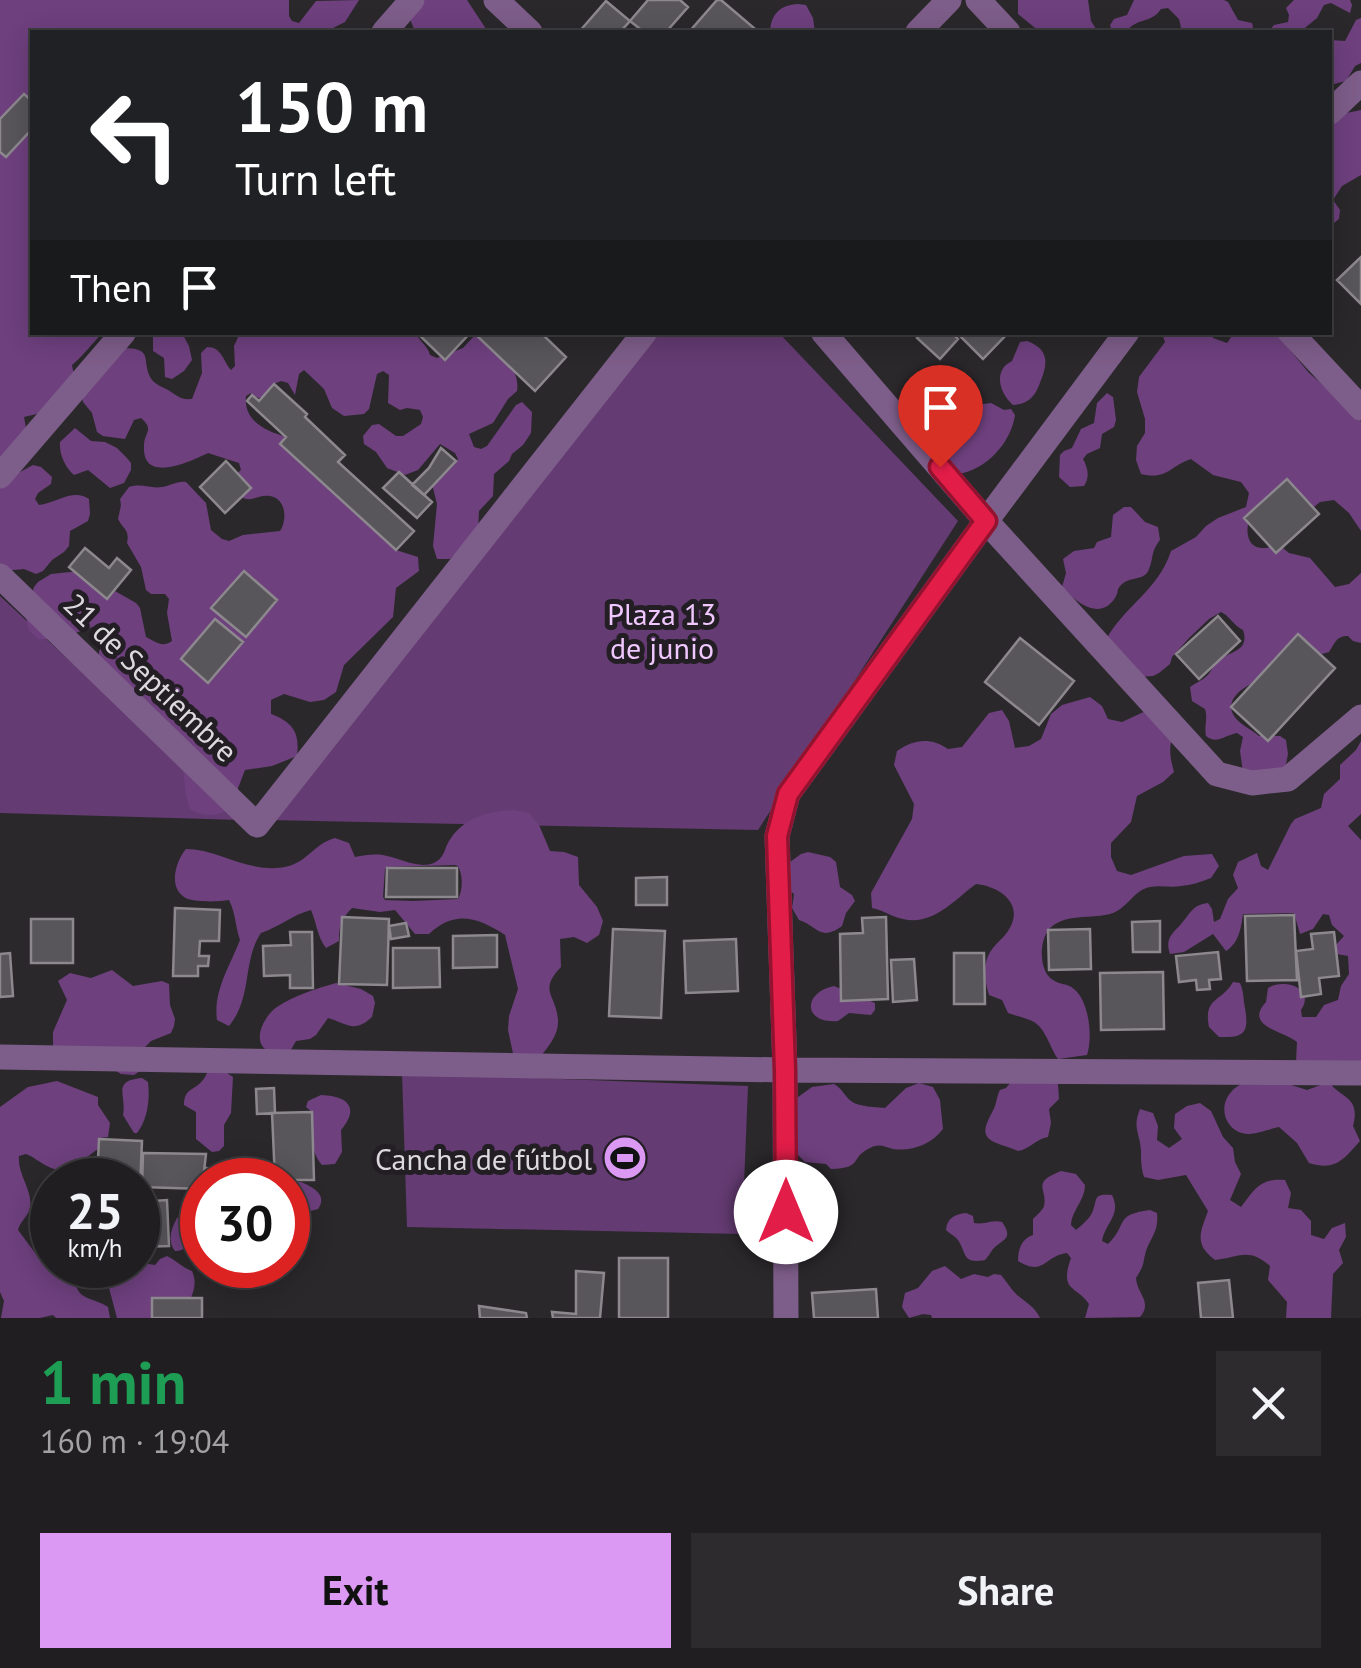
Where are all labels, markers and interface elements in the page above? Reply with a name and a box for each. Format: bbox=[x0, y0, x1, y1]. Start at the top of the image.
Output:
text: 150 m bbox=[235, 61, 428, 151]
icon: left bbox=[70, 70, 200, 200]
text: Turn left bbox=[235, 149, 396, 207]
icon: arrive bbox=[172, 260, 227, 315]
text: Then bbox=[70, 263, 152, 312]
pin bbox=[898, 365, 983, 468]
icon: arrive bbox=[913, 380, 968, 435]
street label: 21 de Septiembre bbox=[56, 584, 246, 770]
park label: Plaza 13 de junio bbox=[607, 594, 717, 667]
sports icon: Cancha de fútbol bbox=[602, 1135, 648, 1181]
place label: Cancha de fútbol bbox=[375, 1139, 592, 1178]
speed limit sign: 30 bbox=[180, 1158, 310, 1288]
position arrow bbox=[734, 1160, 838, 1264]
text: 25 bbox=[67, 1178, 123, 1243]
text: km/h bbox=[68, 1232, 122, 1264]
text: 1 min bbox=[40, 1343, 186, 1421]
button: close bbox=[1216, 1351, 1321, 1456]
text: 160 m · 19:04 bbox=[40, 1420, 229, 1462]
button: Exit bbox=[40, 1533, 671, 1648]
button: Share bbox=[691, 1533, 1321, 1648]

